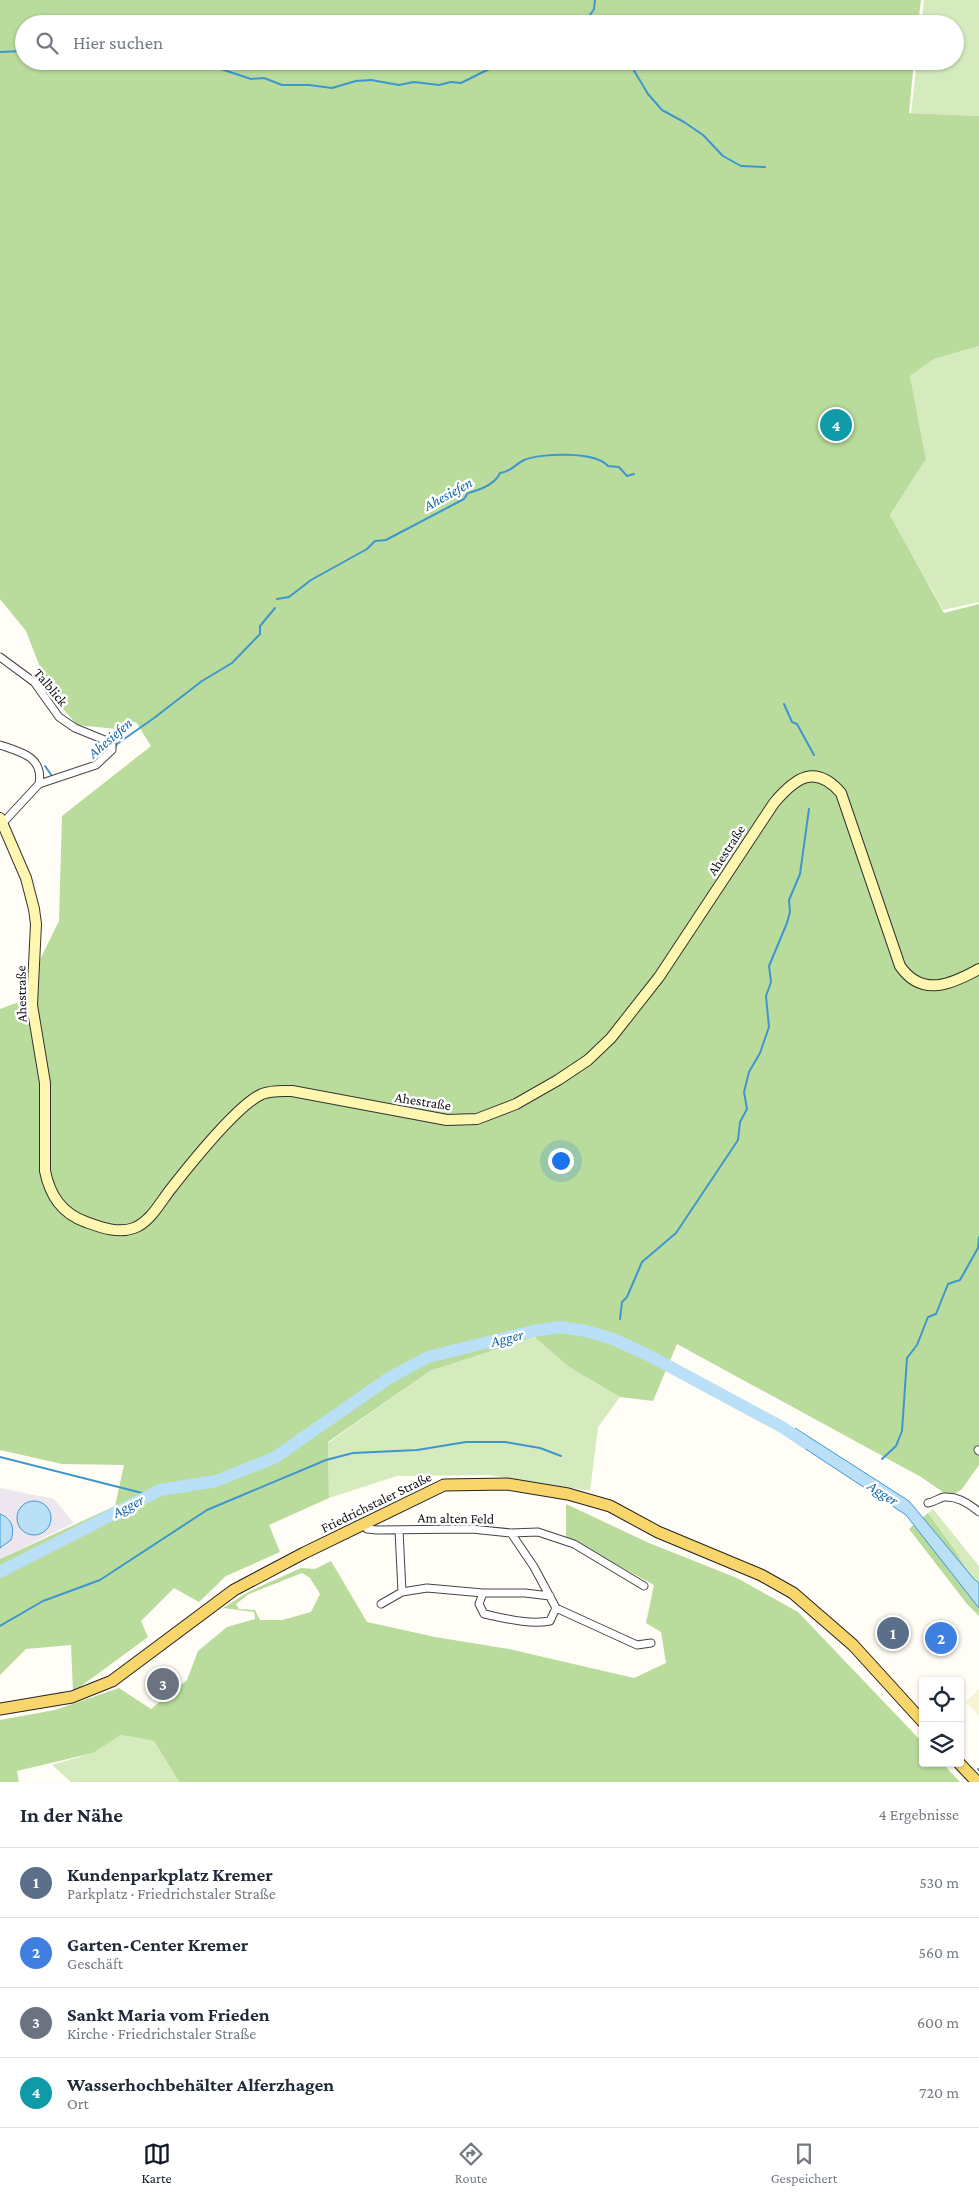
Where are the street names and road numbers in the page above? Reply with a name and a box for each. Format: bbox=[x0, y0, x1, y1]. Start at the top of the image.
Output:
street label: Talblick bbox=[31, 665, 72, 709]
street label: Ahestraße bbox=[704, 822, 748, 878]
street label: Ahestraße bbox=[13, 965, 29, 1023]
street label: Ahestraße bbox=[394, 1089, 452, 1113]
street label: Friedrichstaler Straße bbox=[318, 1468, 434, 1536]
street label: Am alten Feld bbox=[418, 1509, 495, 1527]

